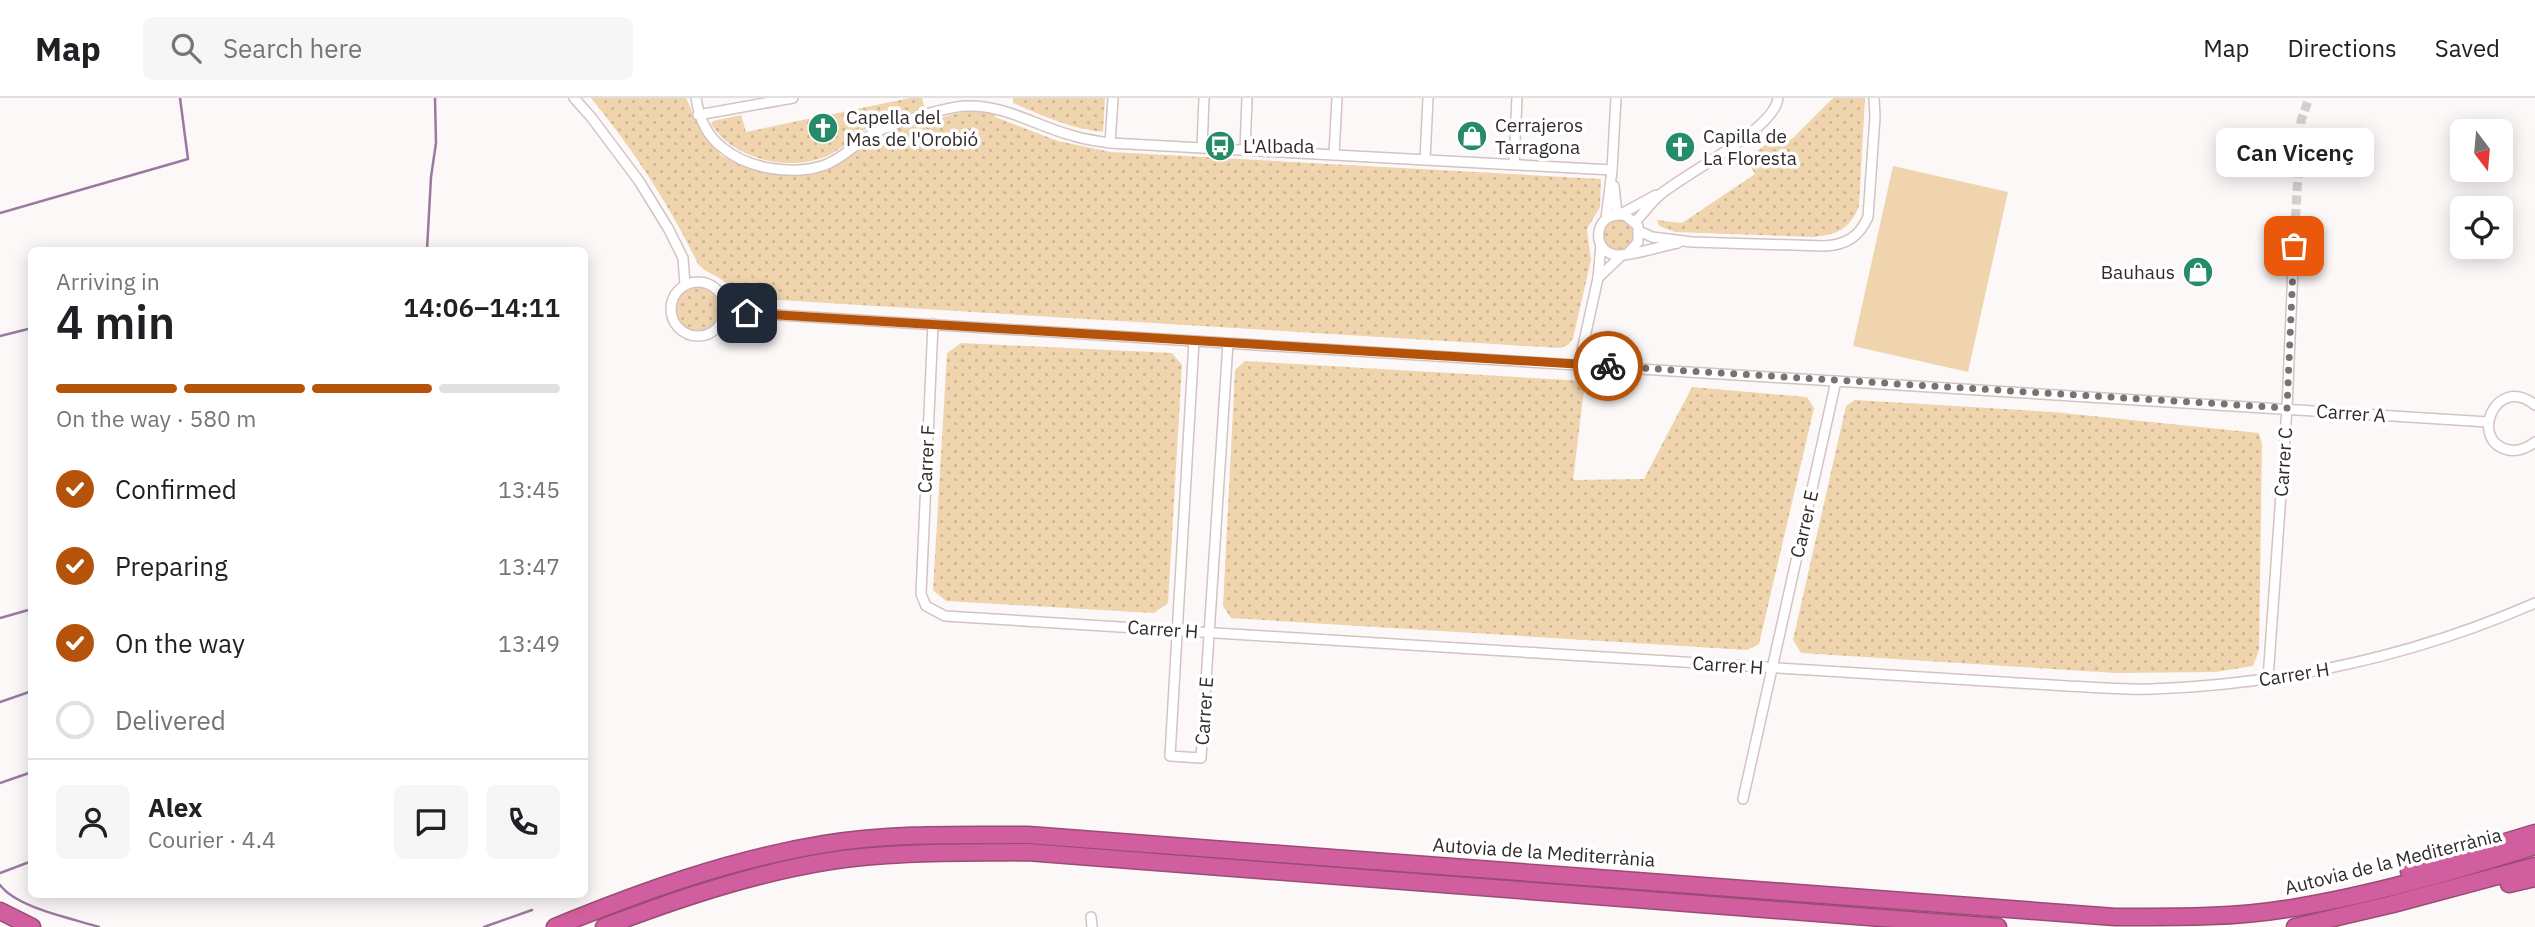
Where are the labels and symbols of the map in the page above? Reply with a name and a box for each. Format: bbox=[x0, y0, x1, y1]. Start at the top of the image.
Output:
place label: Capella del Mas de l'Orobió bbox=[846, 105, 978, 151]
church icon: Capella del Mas de l'Orobió bbox=[806, 111, 840, 145]
place label: Cerrajeros Tarragona bbox=[1495, 113, 1583, 159]
shop icon: Cerrajeros Tarragona bbox=[1455, 119, 1489, 153]
north arrow bbox=[2450, 119, 2513, 182]
place label: Capilla de La Floresta bbox=[1703, 124, 1797, 170]
callout: Can Vicenç bbox=[2215, 127, 2373, 176]
bus stop icon: L'Albada bbox=[1203, 129, 1237, 163]
church icon: Capilla de La Floresta bbox=[1663, 130, 1697, 164]
place label: L'Albada bbox=[1243, 134, 1315, 158]
pin bbox=[2264, 216, 2324, 276]
shop icon: Bauhaus bbox=[2181, 255, 2215, 289]
place label: Bauhaus bbox=[2101, 260, 2175, 284]
pin bbox=[717, 283, 777, 343]
courier bbox=[1573, 331, 1643, 401]
street label: Carrer A bbox=[2315, 399, 2387, 427]
street label: Carrer F bbox=[912, 424, 940, 494]
street label: Carrer C bbox=[2269, 426, 2297, 497]
street label: Carrer E bbox=[1785, 488, 1823, 560]
street label: Carrer H bbox=[1127, 615, 1199, 643]
street label: Carrer H bbox=[1692, 651, 1764, 679]
street label: Carrer H bbox=[2257, 657, 2331, 691]
street label: Carrer E bbox=[1190, 676, 1218, 746]
street label: Autovia de la Mediterrània bbox=[2282, 822, 2504, 900]
street label: Autovia de la Mediterrània bbox=[1432, 832, 1656, 872]

